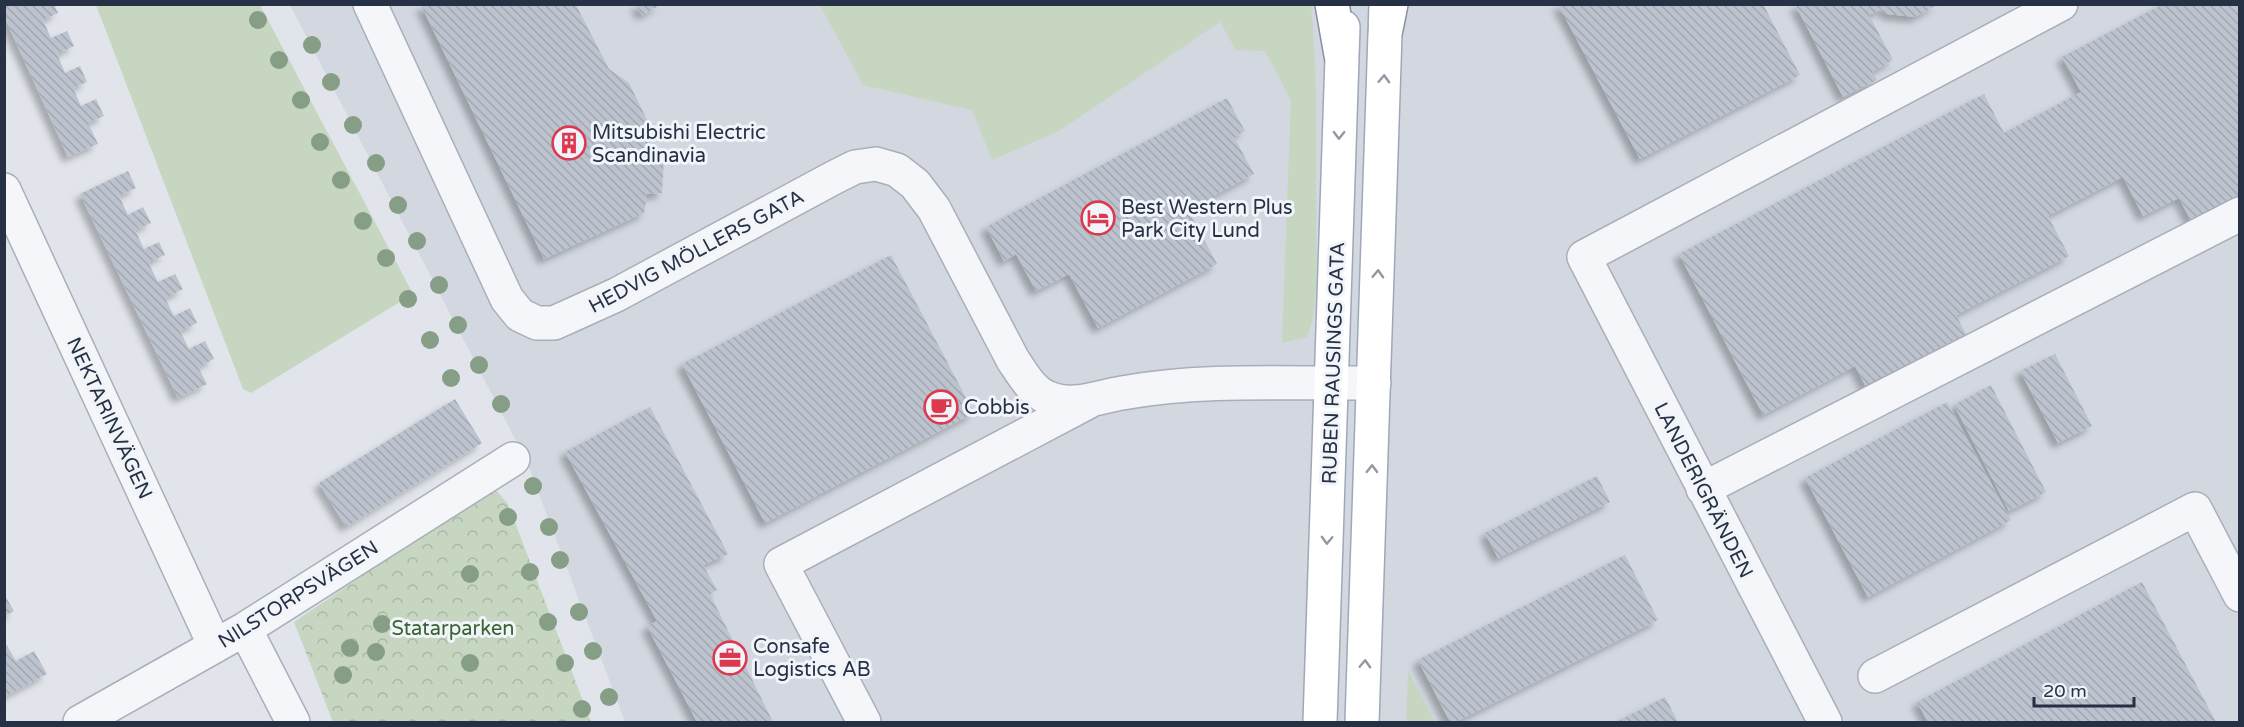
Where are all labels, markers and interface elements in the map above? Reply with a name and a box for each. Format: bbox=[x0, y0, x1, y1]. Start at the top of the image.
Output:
one-way arrow bbox=[1378, 75, 1390, 84]
place label: Mitsubishi Electric Scandinavia bbox=[592, 121, 766, 168]
building icon: Mitsubishi Electric Scandinavia bbox=[551, 125, 587, 161]
one-way arrow bbox=[1333, 130, 1345, 139]
street label: HEDVIG MÖLLERS GATA bbox=[584, 184, 808, 319]
place label: Best Western Plus Park City Lund bbox=[1121, 196, 1293, 243]
hotel icon: Best Western Plus Park City Lund bbox=[1080, 200, 1116, 236]
street label: RUBEN RAUSINGS GATA bbox=[1318, 241, 1350, 485]
one-way arrow bbox=[1371, 270, 1384, 279]
street label: NEKTARINVÄGEN bbox=[61, 334, 157, 503]
cafe icon: Cobbis bbox=[923, 389, 959, 425]
place label: Cobbis bbox=[964, 396, 1030, 420]
street label: LANDERIGRÄNDEN bbox=[1648, 399, 1758, 582]
one-way arrow bbox=[1366, 465, 1378, 474]
one-way arrow bbox=[1320, 535, 1333, 544]
street label: NILSTORPSVÄGEN bbox=[214, 536, 383, 654]
park label: Statarparken bbox=[392, 617, 514, 641]
place label: Consafe Logistics AB bbox=[753, 635, 871, 682]
office icon: Consafe Logistics AB bbox=[712, 640, 748, 676]
one-way arrow bbox=[1358, 660, 1371, 669]
scale bar bbox=[2034, 670, 2134, 708]
text: 20 m bbox=[2043, 680, 2087, 702]

